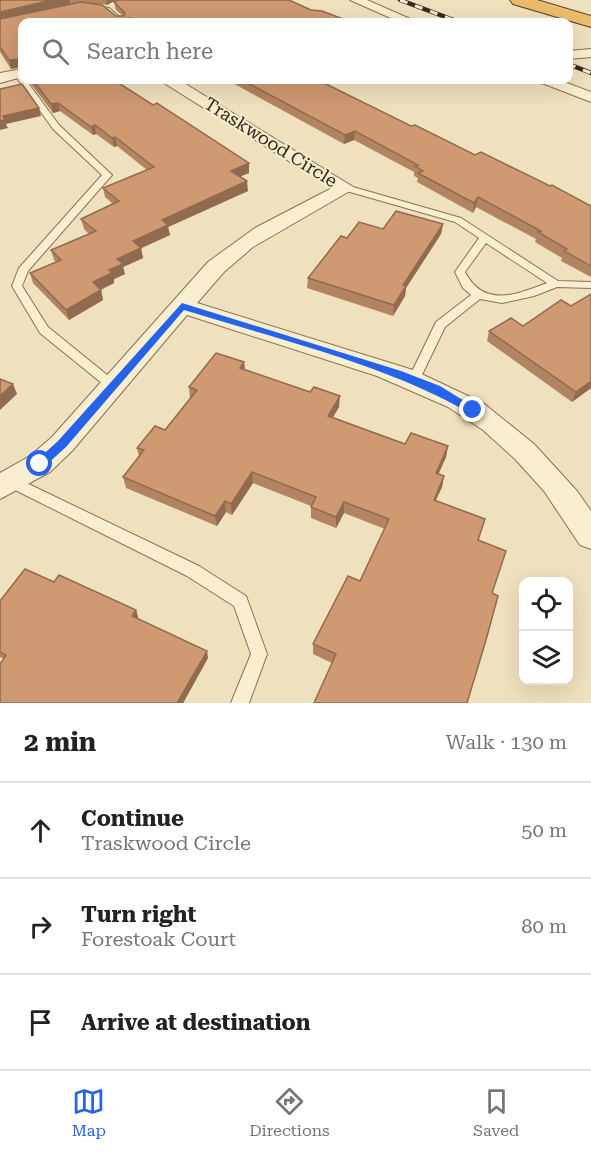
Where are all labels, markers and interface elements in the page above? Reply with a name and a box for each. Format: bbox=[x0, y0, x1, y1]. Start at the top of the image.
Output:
search box bbox=[18, 18, 573, 84]
icon: search bbox=[39, 35, 72, 68]
text: Search here bbox=[87, 39, 213, 64]
street label: Traskwood Circle bbox=[201, 93, 341, 191]
route end bbox=[459, 396, 485, 422]
route start bbox=[26, 450, 52, 476]
map controls bbox=[519, 577, 573, 685]
button: locate bbox=[519, 577, 573, 631]
button: layers bbox=[519, 631, 573, 685]
text: 2 min bbox=[24, 727, 96, 757]
text: Walk · 130 m bbox=[446, 730, 567, 754]
text: Continue bbox=[81, 806, 184, 831]
icon: ahead bbox=[24, 814, 57, 847]
text: 50 m bbox=[521, 818, 567, 842]
text: Traskwood Circle bbox=[81, 831, 251, 855]
text: Turn right bbox=[81, 902, 196, 927]
icon: right bbox=[24, 910, 57, 943]
text: 80 m bbox=[521, 914, 567, 938]
text: Forestoak Court bbox=[81, 927, 236, 951]
icon: arrive bbox=[24, 1006, 57, 1039]
text: Arrive at destination bbox=[81, 1010, 310, 1035]
tab: Map bbox=[72, 1085, 106, 1140]
tab: Directions bbox=[249, 1085, 330, 1140]
tab: Saved bbox=[473, 1085, 519, 1140]

